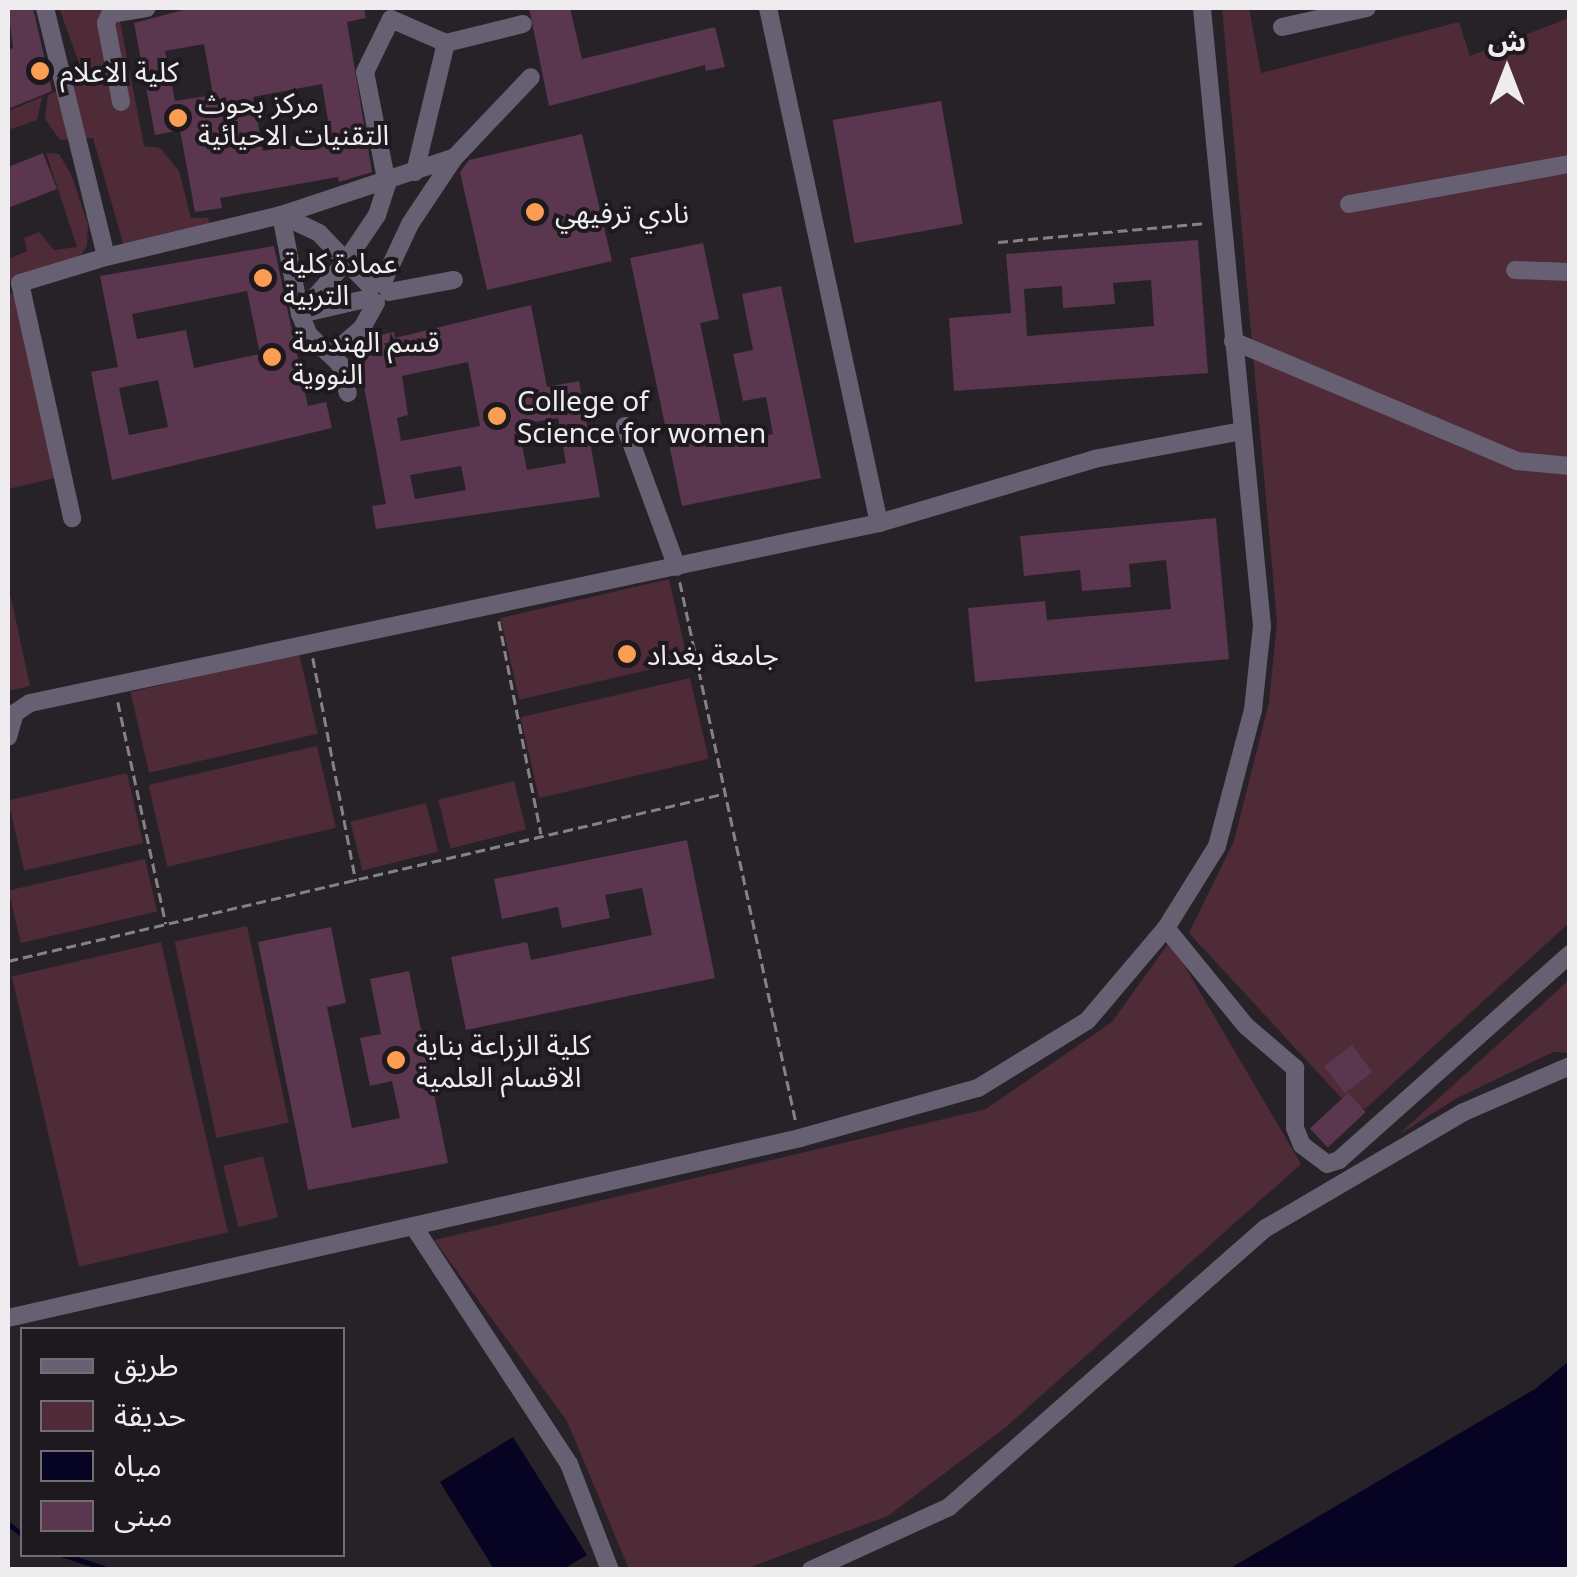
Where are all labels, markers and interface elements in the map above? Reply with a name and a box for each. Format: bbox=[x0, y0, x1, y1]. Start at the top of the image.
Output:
north arrow bbox=[1457, 20, 1557, 120]
text: ش bbox=[1488, 21, 1526, 59]
place label: كلية الاعلام bbox=[60, 54, 179, 88]
marker: كلية الاعلام bbox=[29, 60, 51, 82]
place label: مركز بحوث التقنيات الاحيائية bbox=[198, 85, 389, 151]
marker: مركز بحوث التقنيات الاحيائية bbox=[167, 107, 189, 129]
place label: نادي ترفيهي bbox=[555, 195, 689, 229]
marker: نادي ترفيهي bbox=[524, 201, 546, 223]
place label: عمادة كلية التربية bbox=[283, 245, 397, 311]
marker: عمادة كلية التربية bbox=[252, 267, 274, 289]
place label: قسم الهندسة النووية bbox=[292, 324, 440, 390]
marker: قسم الهندسة النووية bbox=[261, 346, 283, 368]
place label: College of Science for women bbox=[517, 383, 766, 449]
marker: College of Science for women bbox=[486, 405, 508, 427]
place label: جامعة بغداد bbox=[647, 637, 779, 671]
marker: جامعة بغداد bbox=[616, 643, 638, 665]
place label: كلية الزراعة بناية الاقسام العلمية bbox=[416, 1027, 591, 1093]
marker: كلية الزراعة بناية الاقسام العلمية bbox=[385, 1049, 407, 1071]
legend bbox=[20, 1327, 345, 1557]
text: طريق bbox=[114, 1344, 179, 1385]
text: حديقة bbox=[114, 1394, 186, 1435]
text: مياه bbox=[114, 1444, 162, 1485]
text: مبنى bbox=[114, 1494, 172, 1535]

